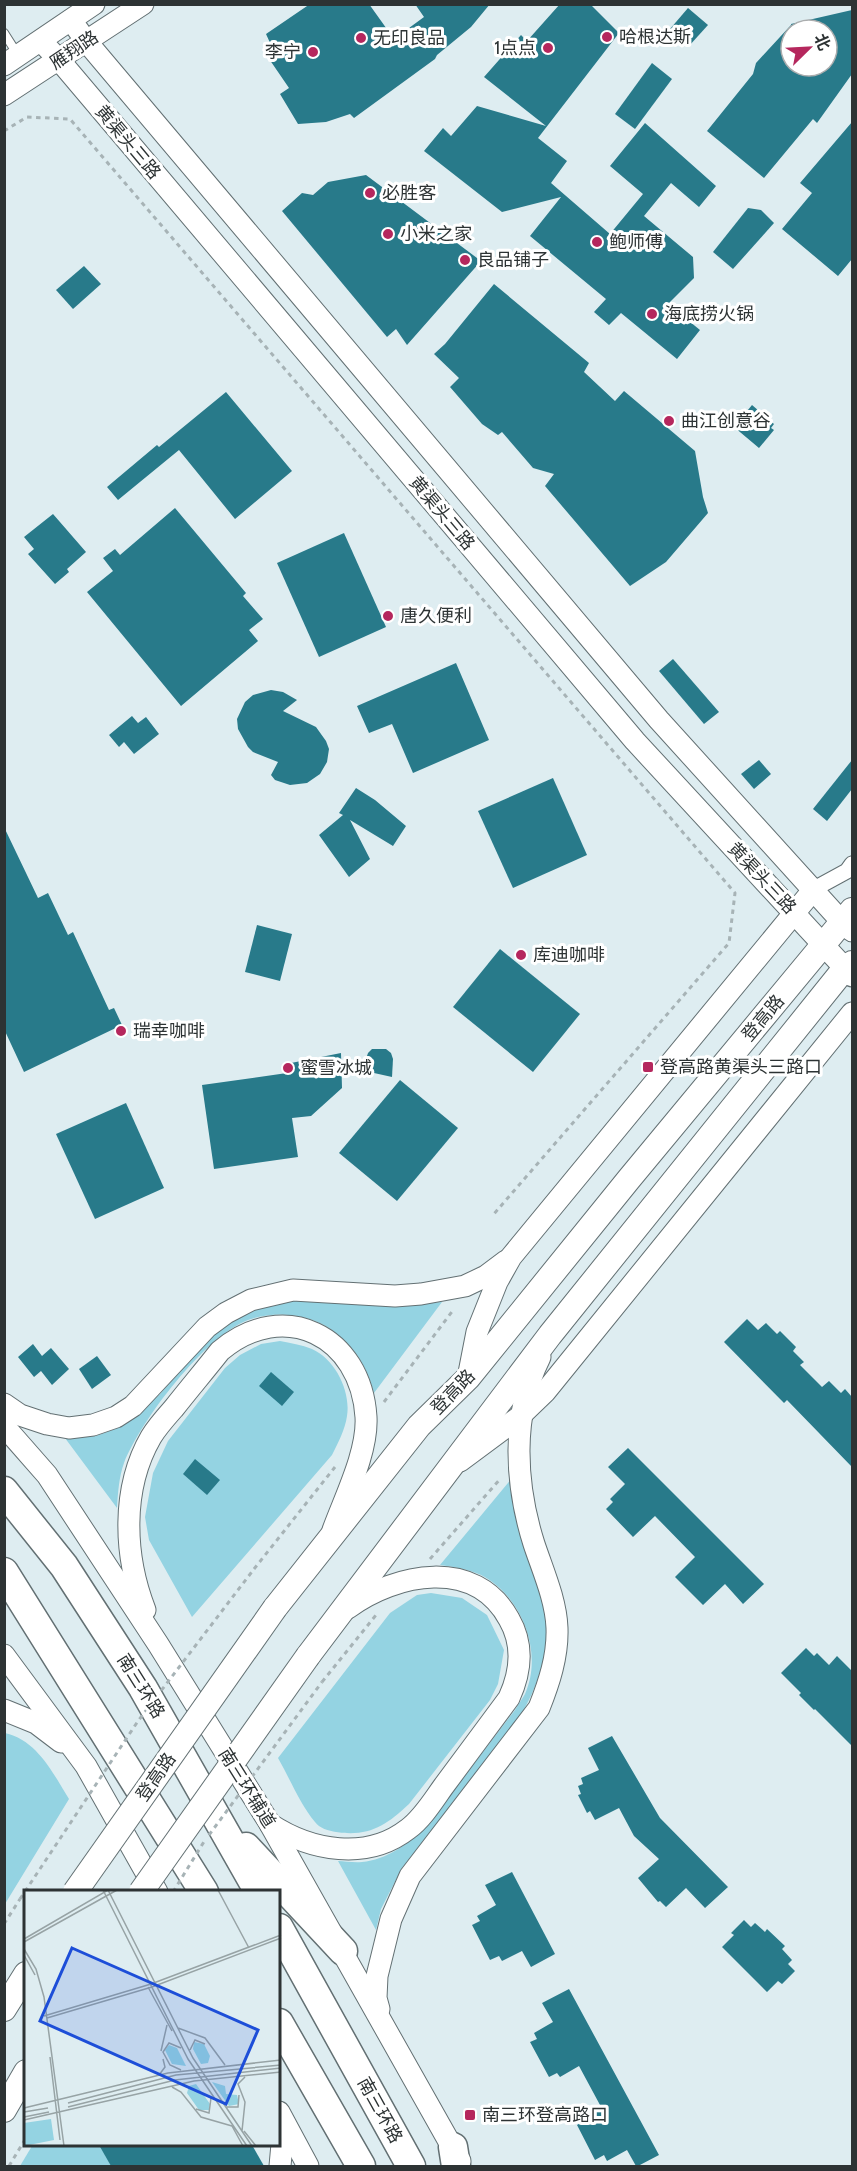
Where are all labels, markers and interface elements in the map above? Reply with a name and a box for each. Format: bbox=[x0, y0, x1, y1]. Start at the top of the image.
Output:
north arrow bbox=[779, 18, 839, 78]
street label: 雁翔路 bbox=[45, 26, 103, 74]
place label: 哈根达斯 bbox=[619, 26, 691, 48]
place label: 无印良品 bbox=[373, 27, 445, 49]
marker: 哈根达斯 bbox=[600, 30, 614, 44]
marker: 无印良品 bbox=[354, 31, 368, 45]
text: 北 bbox=[810, 31, 834, 53]
place label: 1点点 bbox=[494, 37, 536, 59]
place label: 李宁 bbox=[265, 41, 301, 63]
marker: 1点点 bbox=[541, 41, 555, 55]
marker: 李宁 bbox=[306, 45, 320, 59]
street label: 黄渠头三路 bbox=[91, 100, 165, 184]
place label: 必胜客 bbox=[382, 182, 436, 204]
marker: 必胜客 bbox=[363, 186, 377, 200]
place label: 小米之家 bbox=[400, 223, 472, 245]
marker: 小米之家 bbox=[381, 227, 395, 241]
place label: 鲍师傅 bbox=[609, 231, 663, 253]
marker: 鲍师傅 bbox=[590, 235, 604, 249]
place label: 良品铺子 bbox=[477, 249, 549, 271]
marker: 良品铺子 bbox=[458, 253, 472, 267]
place label: 海底捞火锅 bbox=[664, 303, 754, 325]
marker: 海底捞火锅 bbox=[645, 307, 659, 321]
place label: 曲江创意谷 bbox=[681, 410, 771, 432]
marker: 曲江创意谷 bbox=[662, 414, 676, 428]
street label: 黄渠头三路 bbox=[405, 471, 479, 555]
place label: 唐久便利 bbox=[400, 605, 472, 627]
marker: 唐久便利 bbox=[381, 609, 395, 623]
street label: 黄渠头三路 bbox=[723, 838, 801, 918]
place label: 库迪咖啡 bbox=[533, 944, 605, 966]
marker: 库迪咖啡 bbox=[514, 948, 528, 962]
street label: 登高路 bbox=[737, 990, 789, 1046]
place label: 瑞幸咖啡 bbox=[133, 1020, 205, 1042]
marker: 瑞幸咖啡 bbox=[114, 1024, 128, 1038]
place label: 登高路黄渠头三路口 bbox=[660, 1056, 822, 1078]
place label: 蜜雪冰城 bbox=[300, 1057, 372, 1079]
marker: 登高路黄渠头三路口 bbox=[641, 1060, 655, 1074]
marker: 蜜雪冰城 bbox=[281, 1061, 295, 1075]
street label: 登高路 bbox=[426, 1365, 480, 1419]
street label: 南三环路 bbox=[113, 1650, 169, 1722]
street label: 南三环辅道 bbox=[214, 1744, 280, 1832]
street label: 登高路 bbox=[132, 1749, 180, 1805]
inset map bbox=[24, 1890, 280, 2147]
street label: 南三环路 bbox=[353, 2073, 407, 2147]
place label: 南三环登高路口 bbox=[482, 2104, 608, 2126]
marker: 南三环登高路口 bbox=[463, 2108, 477, 2122]

